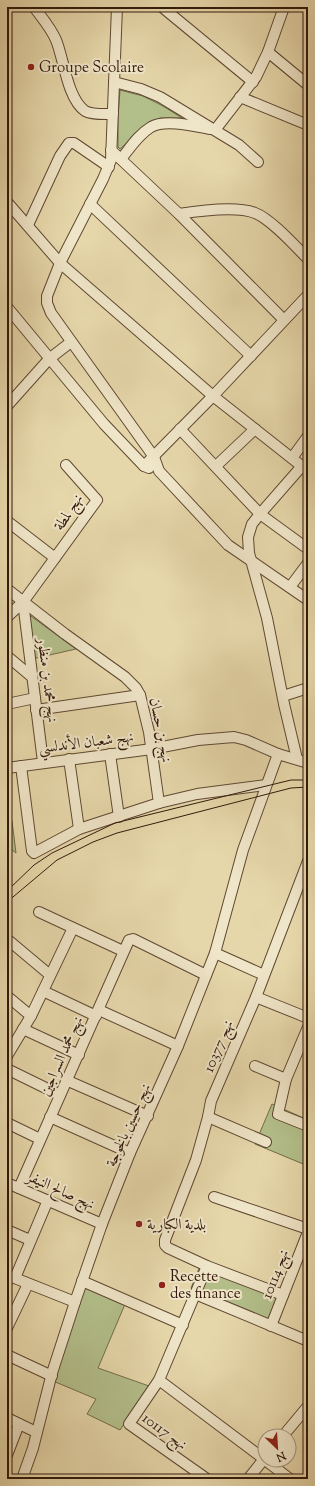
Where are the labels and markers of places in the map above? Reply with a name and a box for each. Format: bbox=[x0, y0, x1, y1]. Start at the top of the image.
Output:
place label: Groupe Scolaire bbox=[39, 58, 144, 79]
marker: Groupe Scolaire bbox=[26, 62, 36, 72]
place label: بلدية الكبارية bbox=[147, 1215, 206, 1236]
marker: بلدية الكبارية bbox=[134, 1219, 144, 1229]
place label: Recette des finance bbox=[170, 1267, 241, 1305]
marker: Recette des finance bbox=[157, 1280, 167, 1290]

